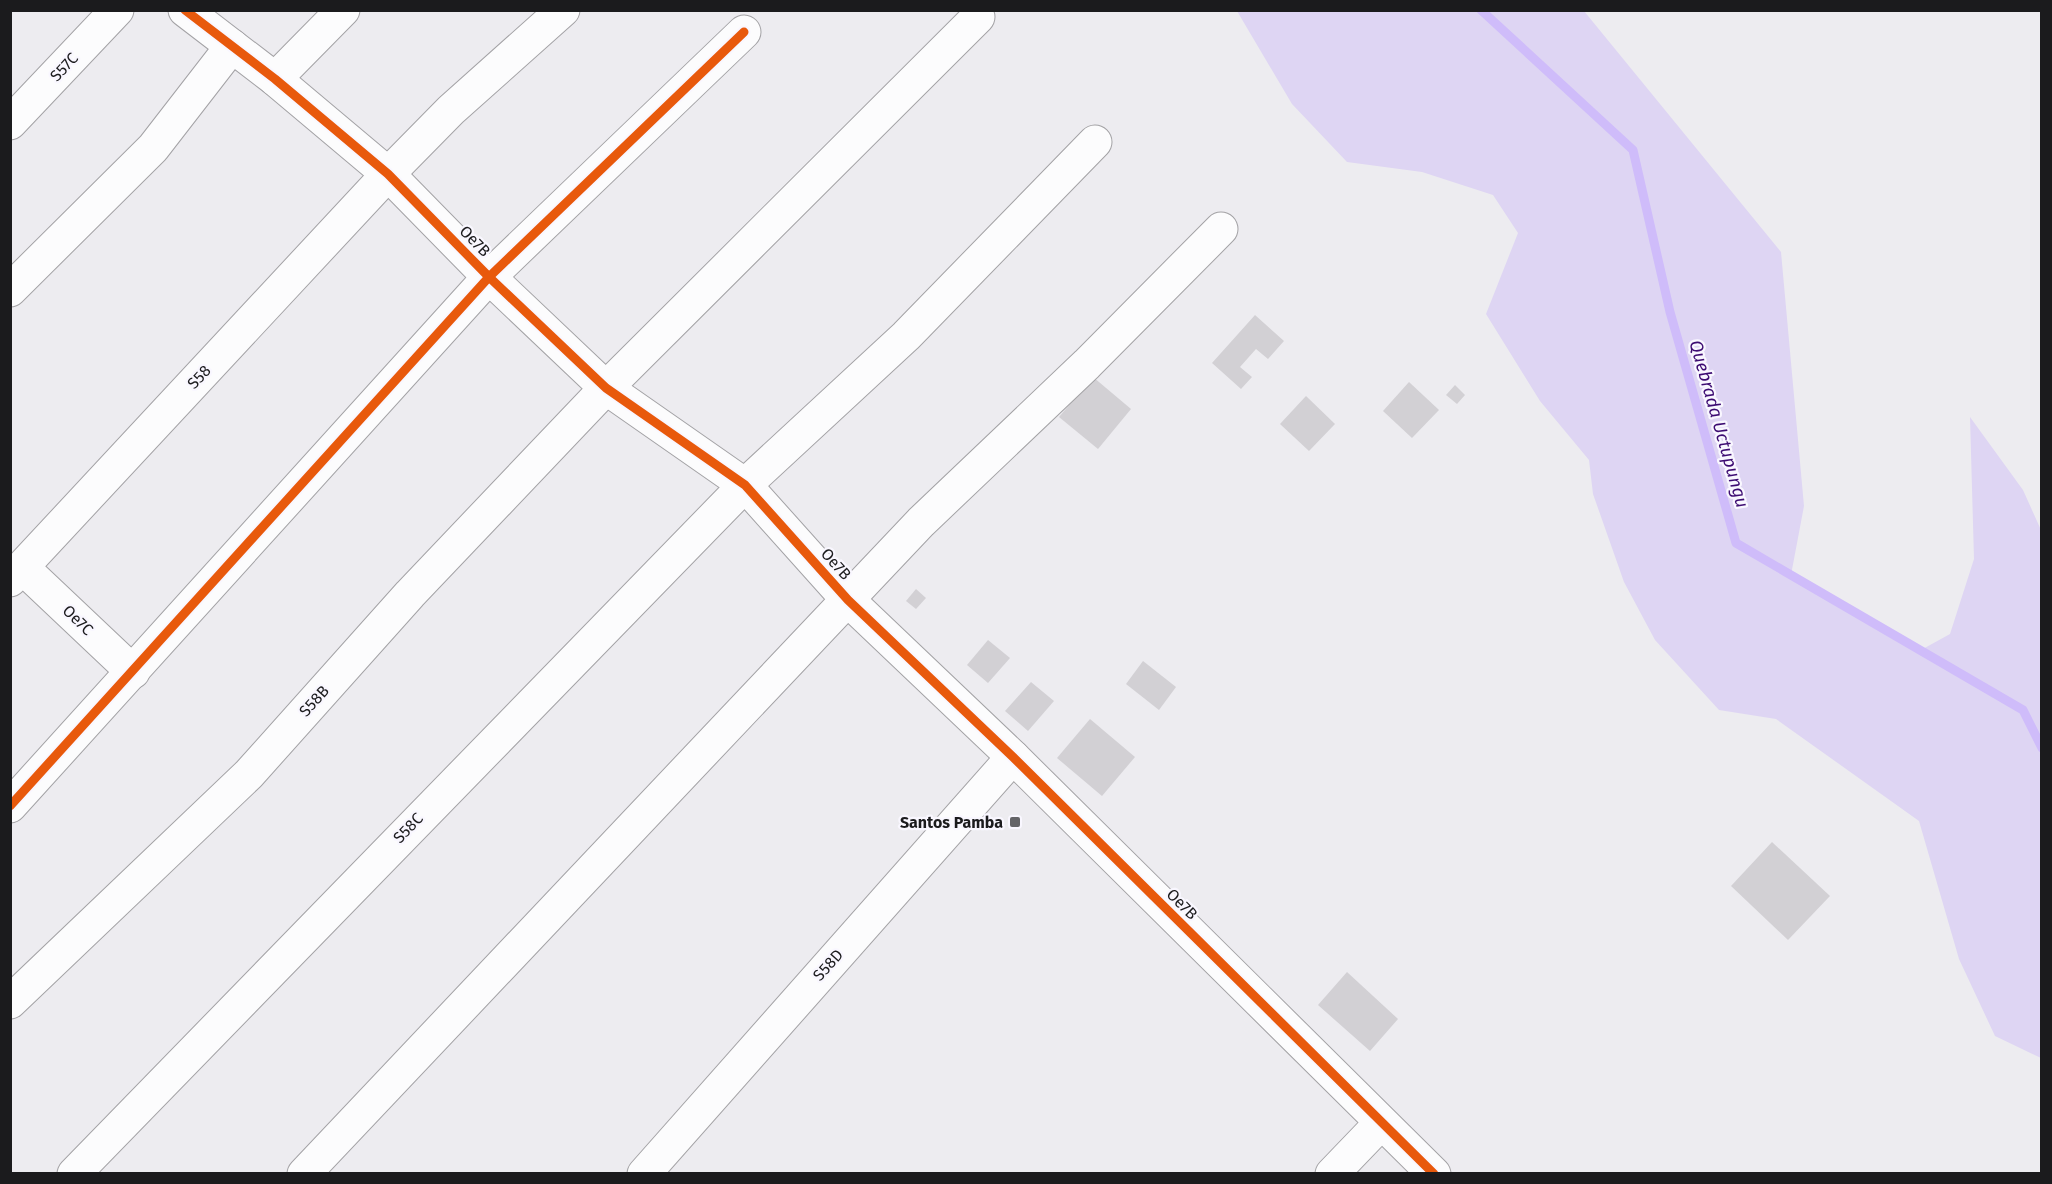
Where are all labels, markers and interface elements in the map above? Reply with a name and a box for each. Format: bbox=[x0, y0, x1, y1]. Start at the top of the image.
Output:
street label: S57C bbox=[46, 49, 82, 85]
street label: Oe7B bbox=[456, 221, 495, 261]
water label: Quebrada Uctupungu bbox=[1685, 338, 1753, 510]
street label: S58 bbox=[183, 361, 215, 393]
street label: Oe7B bbox=[817, 544, 855, 584]
street label: Oe7C bbox=[59, 601, 97, 639]
street label: S58B bbox=[295, 681, 333, 720]
street label: S58C bbox=[389, 809, 427, 847]
place label: Santos Pamba bbox=[900, 813, 1003, 832]
marker: Santos Pamba bbox=[1008, 815, 1022, 829]
street label: Oe7B bbox=[1163, 885, 1202, 924]
street label: S58D bbox=[809, 945, 847, 985]

